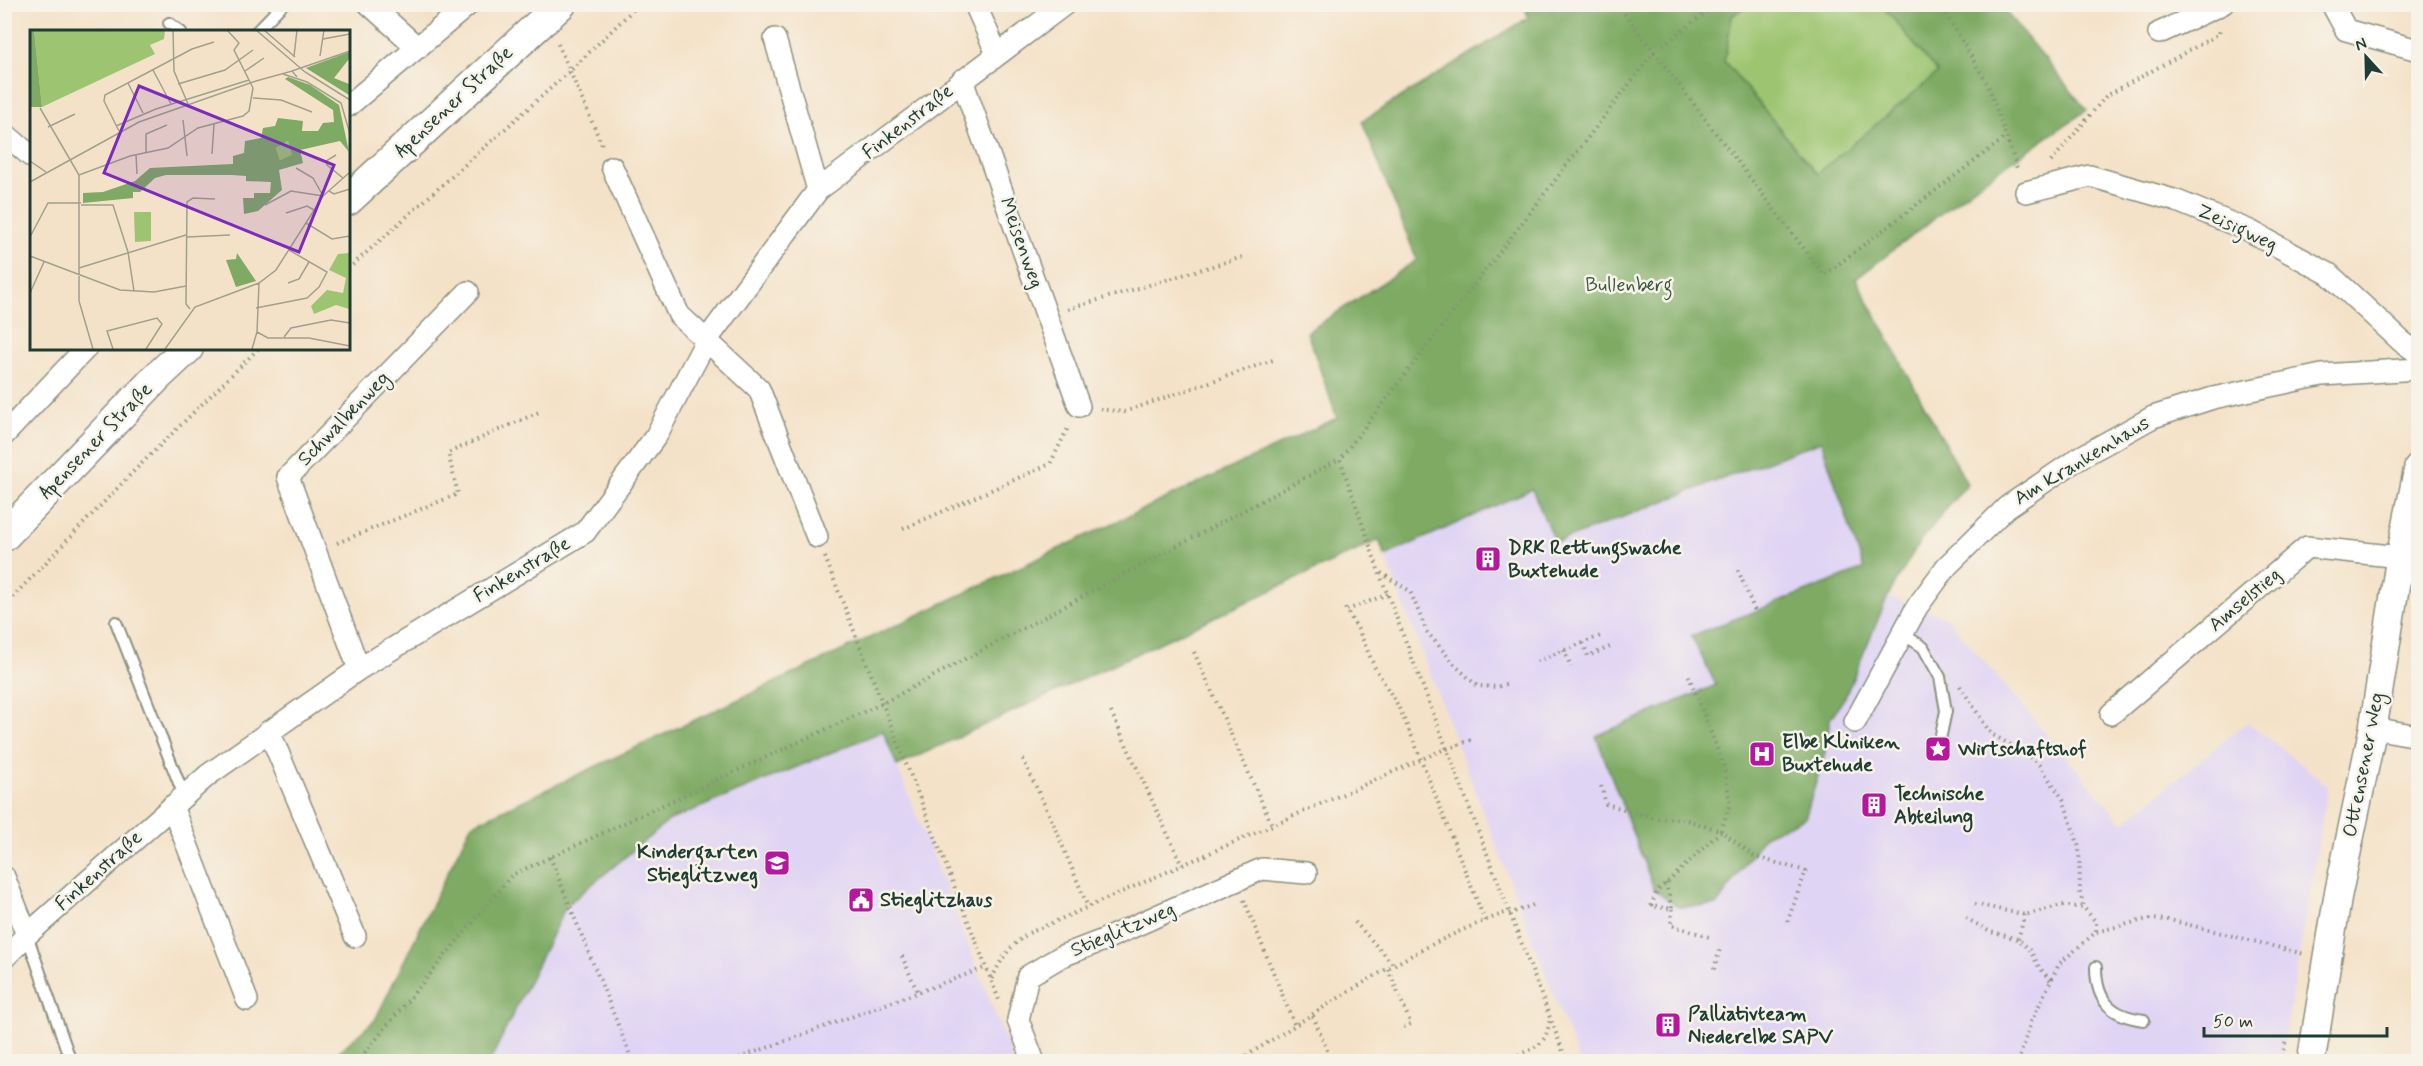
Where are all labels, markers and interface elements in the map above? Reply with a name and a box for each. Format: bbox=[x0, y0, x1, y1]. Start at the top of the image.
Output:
north arrow bbox=[2336, 27, 2396, 87]
inset map bbox=[30, 30, 350, 350]
text: N bbox=[2352, 33, 2370, 56]
street label: Apensener Straße bbox=[389, 40, 520, 165]
street label: Finkenstraße bbox=[857, 78, 959, 166]
street label: Meisenweg bbox=[992, 194, 1050, 292]
street label: Zeisigweg bbox=[2192, 198, 2282, 260]
park label: Bullenberg bbox=[1585, 272, 1673, 301]
street label: Schwalbenweg bbox=[292, 366, 397, 473]
street label: Apensener Straße bbox=[33, 377, 160, 506]
street label: Am Krankenhaus bbox=[2009, 410, 2155, 512]
street label: Finkenstraße bbox=[468, 530, 576, 610]
place label: DRK Rettungswache Buxtehude bbox=[1508, 535, 1682, 585]
building icon: DRK Rettungswache Buxtehude bbox=[1473, 544, 1503, 574]
street label: Amselstieg bbox=[2203, 562, 2287, 638]
street label: Ottensener Weg bbox=[2337, 690, 2392, 840]
place label: Elbe Kliniken Buxtehude bbox=[1782, 729, 1900, 779]
place icon: Wirtschaftshof bbox=[1923, 734, 1953, 764]
place label: Wirtschaftshof bbox=[1957, 736, 2087, 763]
hospital icon: Elbe Kliniken Buxtehude bbox=[1747, 739, 1777, 769]
place label: Technische Abteilung bbox=[1894, 781, 1985, 833]
building icon: Technische Abteilung bbox=[1859, 790, 1889, 820]
street label: Finkenstraße bbox=[50, 825, 149, 917]
place label: Kindergarten Stieglitzweg bbox=[637, 839, 758, 889]
school or university icon: Kindergarten Stieglitzweg bbox=[762, 848, 792, 878]
public building icon: Stieglitzhaus bbox=[846, 885, 876, 915]
place label: Stieglitzhaus bbox=[880, 887, 992, 914]
street label: Stieglitzweg bbox=[1067, 896, 1179, 964]
scale bar bbox=[2204, 1000, 2387, 1038]
place label: Palliativteam Niederelbe SAPV bbox=[1688, 1001, 1834, 1051]
building icon: Palliativteam Niederelbe SAPV bbox=[1653, 1010, 1683, 1040]
text: 50 m bbox=[2213, 1010, 2253, 1034]

